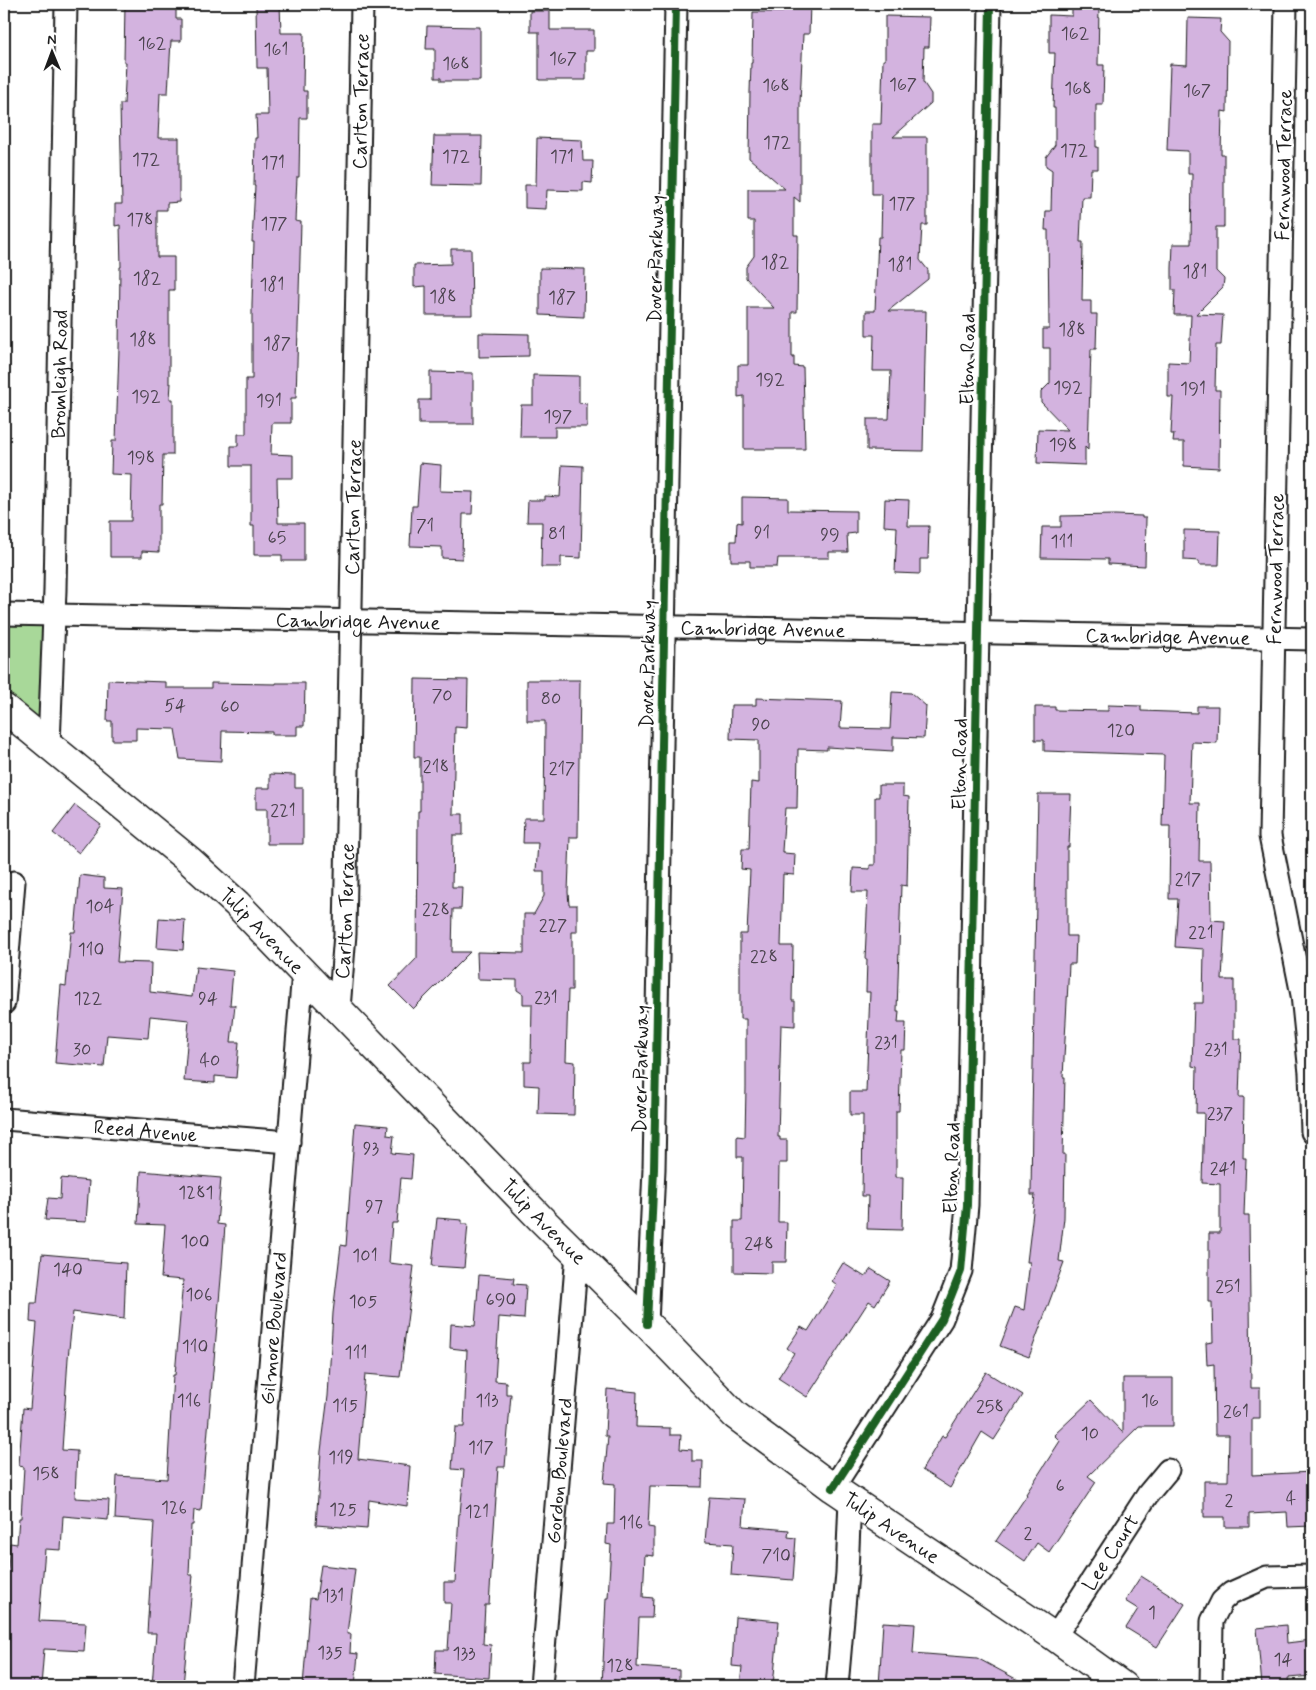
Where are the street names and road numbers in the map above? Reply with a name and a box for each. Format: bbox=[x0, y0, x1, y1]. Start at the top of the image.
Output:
street label: Carlton Terrace bbox=[347, 33, 376, 170]
street label: Fernwood Terrace bbox=[1270, 89, 1299, 241]
street label: Dover Parkway bbox=[642, 195, 671, 323]
street label: Bromleigh Road bbox=[46, 309, 75, 439]
street label: Elton Road bbox=[954, 313, 983, 405]
street label: Carlton Terrace bbox=[340, 439, 369, 576]
street label: Fernwood Terrace bbox=[1262, 493, 1291, 645]
street label: Dover Parkway bbox=[634, 600, 663, 728]
street label: Cambridge Avenue bbox=[275, 607, 441, 637]
street label: Cambridge Avenue bbox=[680, 615, 846, 645]
street label: Cambridge Avenue bbox=[1085, 623, 1251, 653]
street label: Elton Road bbox=[946, 718, 975, 810]
street label: Carlton Terrace bbox=[329, 843, 362, 980]
street label: Tulip Avenue bbox=[213, 882, 310, 981]
street label: Dover Parkway bbox=[627, 1005, 656, 1133]
street label: Reed Avenue bbox=[93, 1114, 198, 1150]
street label: Elton Road bbox=[937, 1122, 968, 1215]
street label: Tulip Avenue bbox=[494, 1173, 592, 1272]
street label: Gilmore Boulevard bbox=[255, 1251, 294, 1406]
street label: Gordon Boulevard bbox=[541, 1397, 580, 1545]
street label: Tulip Avenue bbox=[837, 1486, 945, 1571]
street label: Lee Court bbox=[1077, 1510, 1146, 1597]

